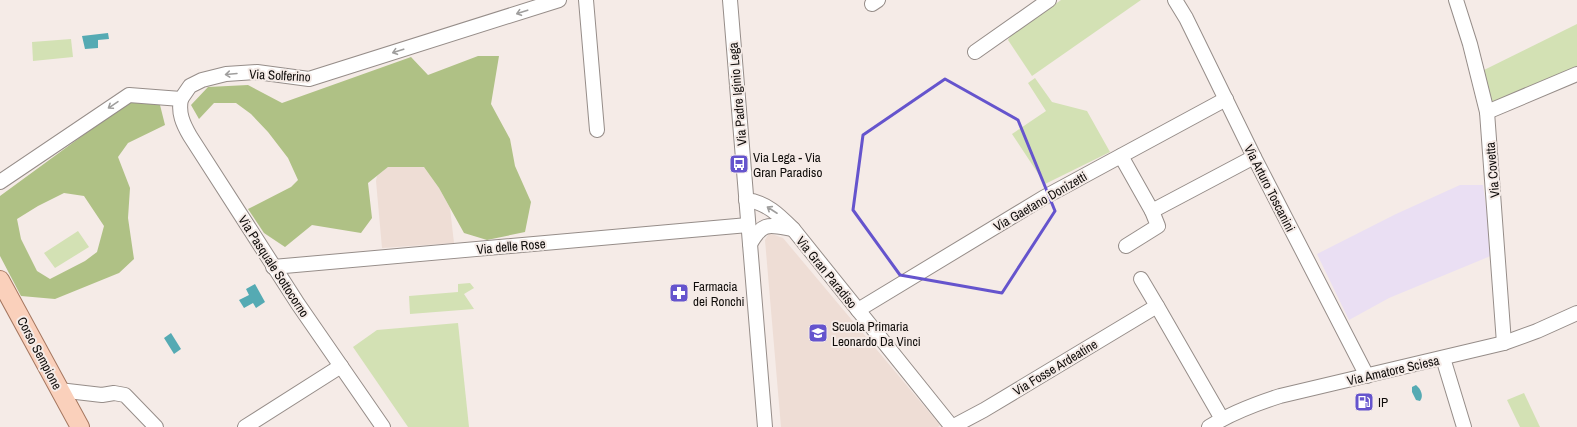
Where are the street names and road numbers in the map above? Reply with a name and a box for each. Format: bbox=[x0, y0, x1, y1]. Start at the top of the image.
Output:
street label: Via Padre Iginio Lega bbox=[725, 42, 750, 146]
street label: Via Solferino bbox=[249, 65, 311, 86]
street label: Via Covetta bbox=[1482, 141, 1503, 198]
street label: Via Arturo Toscanini bbox=[1240, 142, 1299, 235]
street label: Via Gaetano Donizetti bbox=[990, 168, 1090, 235]
street label: Via Pasquale Sottocorno bbox=[234, 212, 313, 320]
street label: Via Gran Paradiso bbox=[792, 233, 861, 312]
street label: Via delle Rose bbox=[476, 235, 546, 258]
street label: Corso Sempione bbox=[13, 314, 66, 393]
street label: Via Fosse Ardeatine bbox=[1010, 335, 1101, 399]
street label: Via Amatore Sciesa bbox=[1345, 352, 1441, 389]

